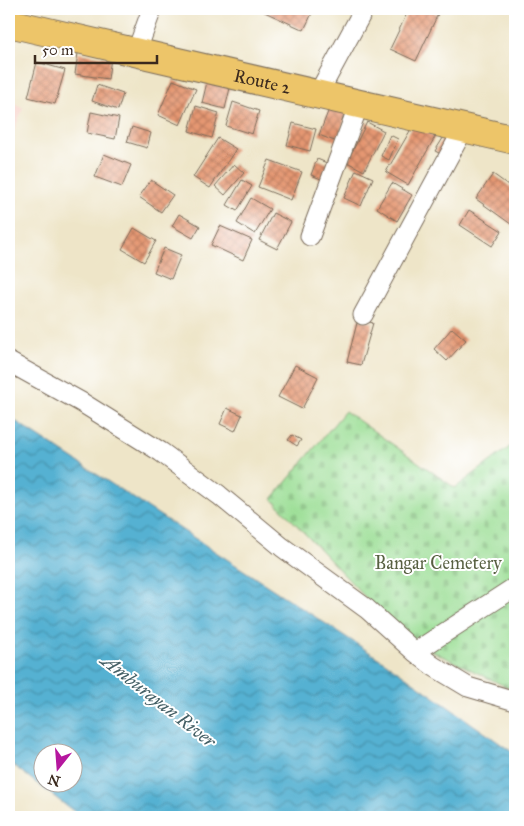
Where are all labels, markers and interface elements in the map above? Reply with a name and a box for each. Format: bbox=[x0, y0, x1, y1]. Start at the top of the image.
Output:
scale bar bbox=[35, 32, 158, 64]
text: 50 m bbox=[42, 41, 74, 59]
street label: Route 2 bbox=[232, 64, 293, 99]
park label: Bangar Cemetery bbox=[374, 552, 502, 575]
water label: Amburayan River bbox=[95, 647, 221, 753]
north arrow bbox=[32, 744, 82, 794]
text: N bbox=[46, 770, 63, 790]

